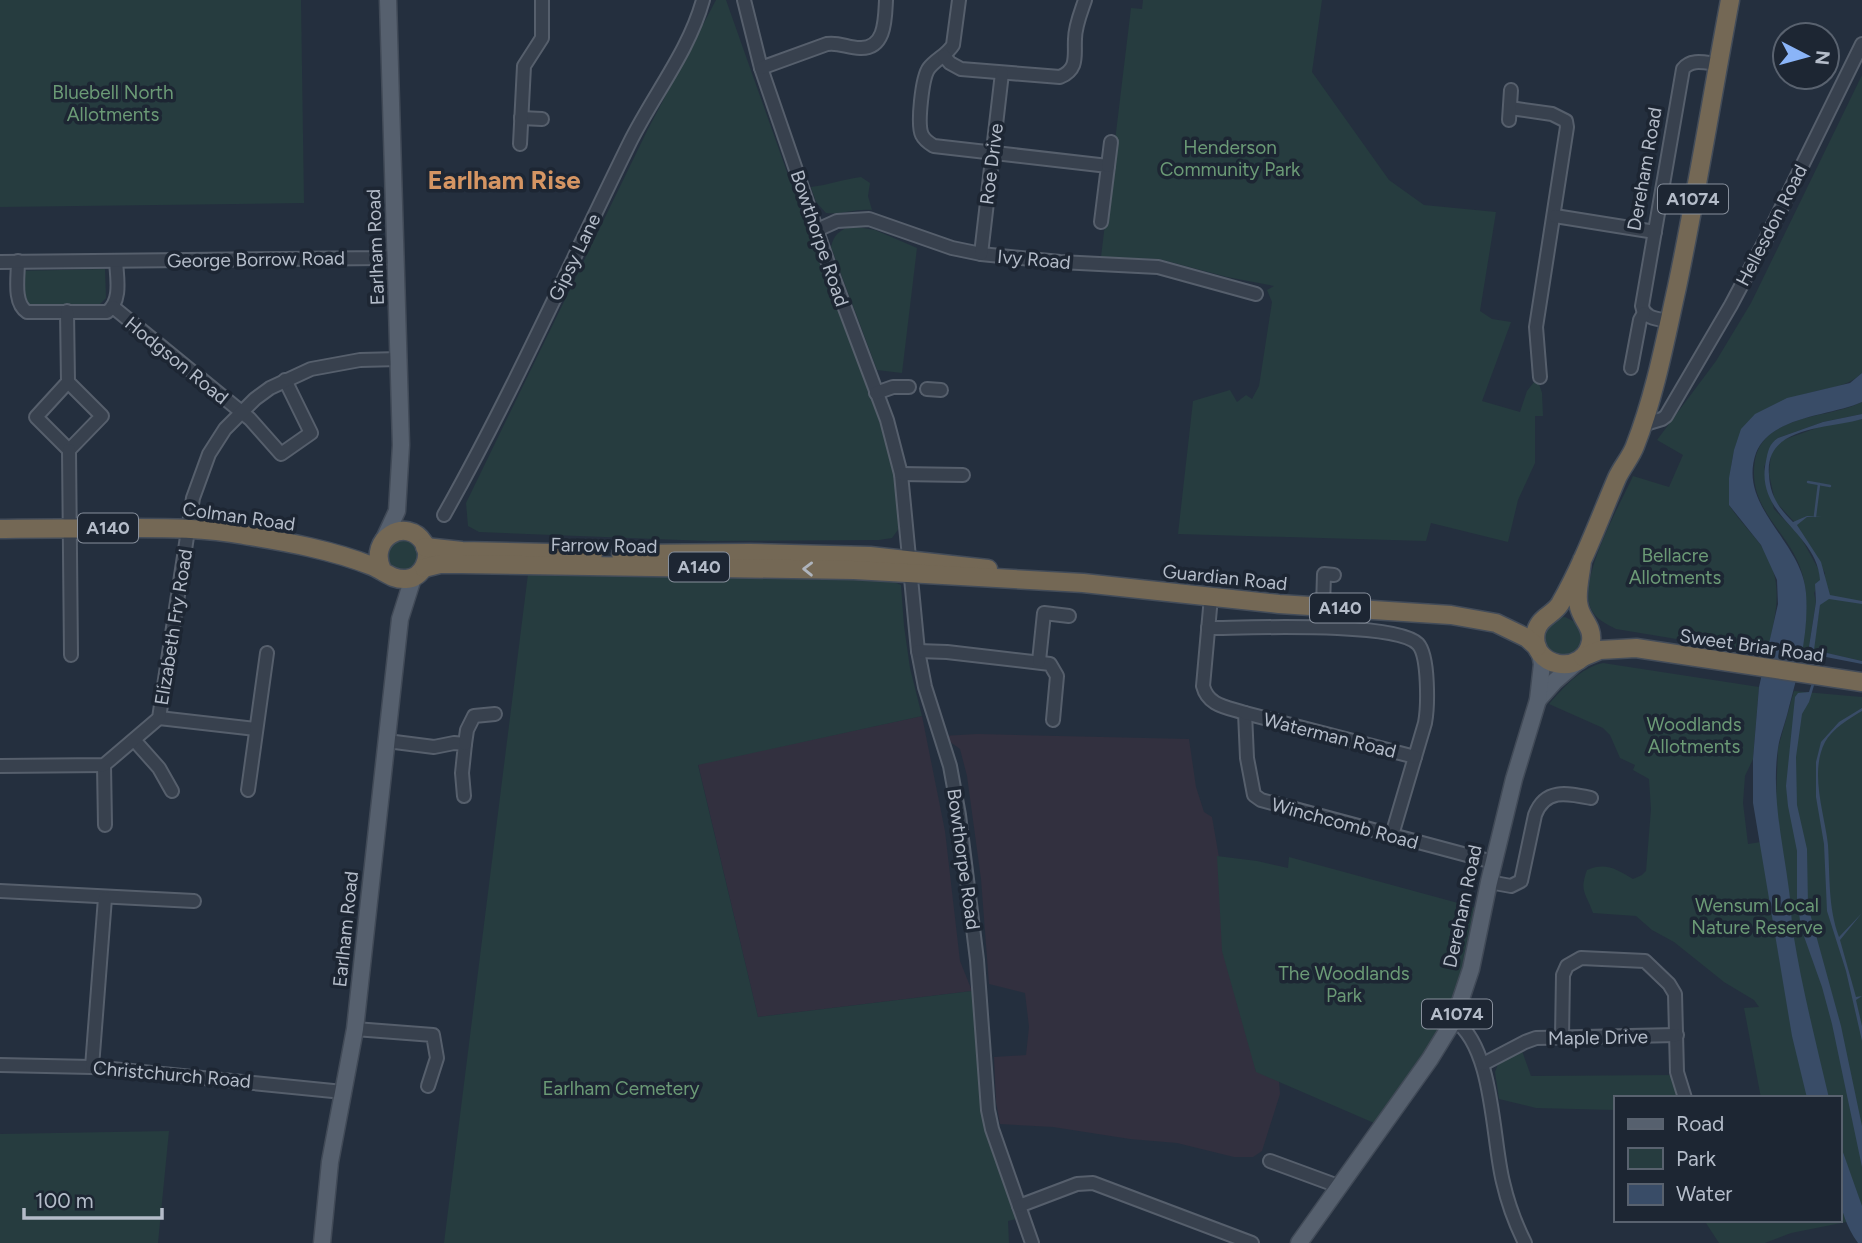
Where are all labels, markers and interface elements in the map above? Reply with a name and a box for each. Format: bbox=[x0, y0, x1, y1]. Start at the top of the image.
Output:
north arrow bbox=[1771, 21, 1841, 91]
text: N bbox=[1810, 49, 1835, 66]
park label: Bluebell North Allotments bbox=[52, 81, 174, 126]
street label: Dereham Road bbox=[1622, 105, 1667, 233]
street label: Roe Drive bbox=[975, 122, 1008, 206]
park label: Henderson Community Park bbox=[1160, 136, 1301, 181]
street label: Hellesdon Road bbox=[1731, 161, 1812, 290]
district label: Earlham Rise bbox=[427, 164, 581, 196]
street label: Bowthorpe Road bbox=[785, 167, 854, 309]
road number: A1074 bbox=[1658, 184, 1728, 214]
street label: Earlham Road bbox=[362, 188, 389, 306]
street label: Gipsy Lane bbox=[543, 210, 605, 305]
street label: Ivy Road bbox=[996, 245, 1072, 274]
street label: George Borrow Road bbox=[167, 246, 345, 273]
street label: Hodgson Road bbox=[120, 312, 233, 409]
street label: Colman Road bbox=[181, 497, 297, 536]
road number: A140 bbox=[78, 514, 138, 542]
street label: Farrow Road bbox=[550, 533, 658, 558]
park label: Bellacre Allotments bbox=[1629, 544, 1721, 589]
street label: Elizabeth Fry Road bbox=[150, 547, 197, 707]
road number: A140 bbox=[669, 552, 729, 582]
street label: Guardian Road bbox=[1161, 560, 1289, 595]
one-way arrow bbox=[802, 562, 813, 577]
road number: A140 bbox=[1310, 594, 1370, 622]
street label: Sweet Briar Road bbox=[1678, 624, 1826, 667]
street label: Waterman Road bbox=[1261, 708, 1399, 763]
park label: Woodlands Allotments bbox=[1646, 713, 1742, 758]
street label: Bowthorpe Road bbox=[942, 787, 985, 931]
street label: Winchcomb Road bbox=[1269, 793, 1421, 854]
street label: Dereham Road bbox=[1438, 843, 1487, 970]
street label: Earlham Road bbox=[328, 870, 363, 988]
park label: Wensum Local Nature Reserve bbox=[1691, 894, 1823, 939]
park label: The Woodlands Park bbox=[1278, 962, 1410, 1007]
road number: A1074 bbox=[1422, 1000, 1492, 1028]
street label: Maple Drive bbox=[1548, 1025, 1648, 1050]
street label: Christchurch Road bbox=[92, 1056, 252, 1093]
park label: Earlham Cemetery bbox=[542, 1077, 700, 1100]
legend bbox=[1614, 1096, 1841, 1222]
text: Road bbox=[1676, 1111, 1724, 1136]
text: Park bbox=[1676, 1146, 1717, 1171]
scale bar bbox=[24, 1176, 163, 1220]
text: Water bbox=[1676, 1181, 1732, 1206]
text: 100 m bbox=[35, 1188, 94, 1213]

